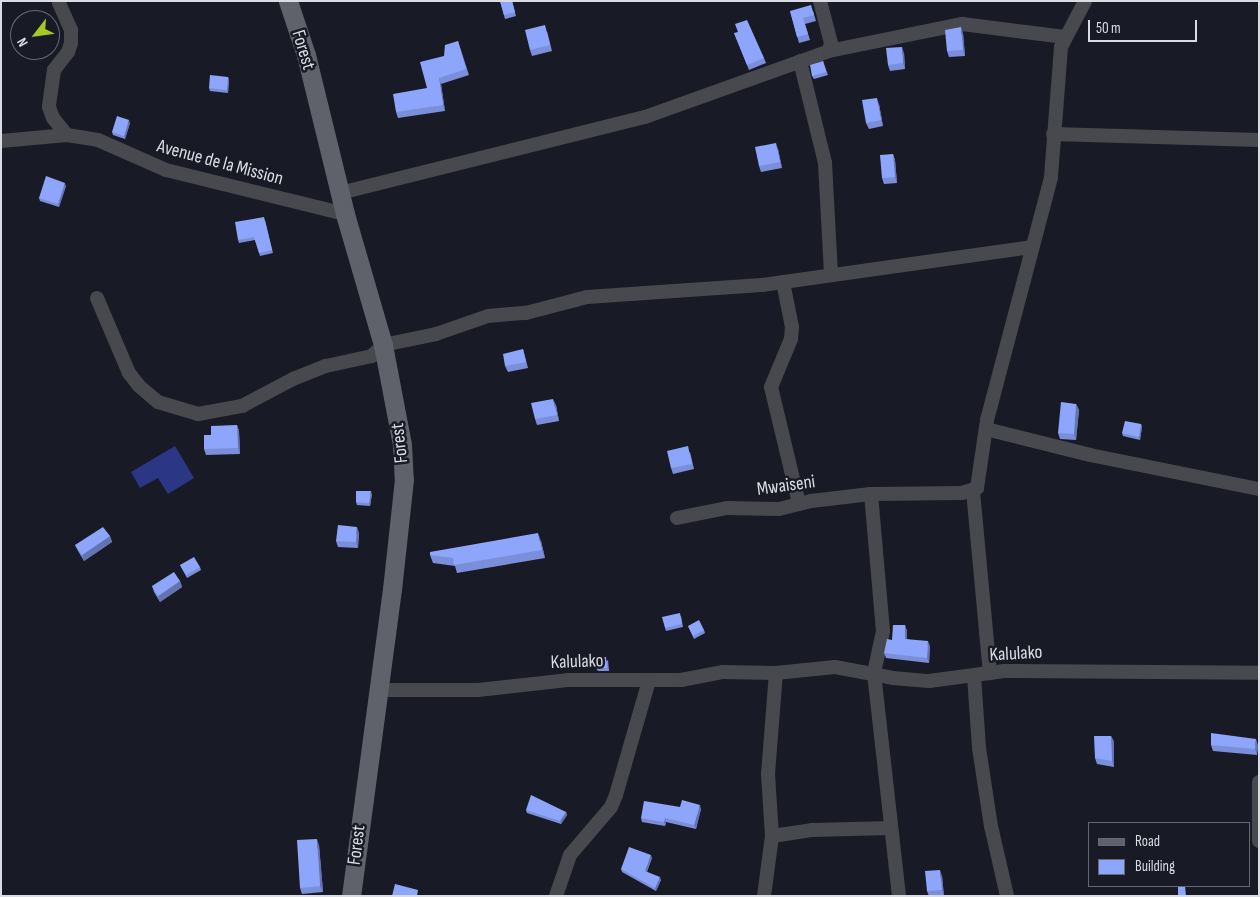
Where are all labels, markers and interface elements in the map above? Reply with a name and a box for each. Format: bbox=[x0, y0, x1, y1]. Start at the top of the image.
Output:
north arrow bbox=[10, 10, 60, 60]
scale bar bbox=[1090, 10, 1199, 42]
text: 50 m bbox=[1096, 19, 1121, 38]
street label: Forest bbox=[286, 27, 320, 73]
text: N bbox=[13, 35, 32, 50]
street label: Avenue de la Mission bbox=[154, 135, 286, 191]
street label: Forest bbox=[387, 422, 413, 464]
street label: Mwaiseni bbox=[755, 471, 817, 501]
street label: Kalulako bbox=[989, 641, 1043, 667]
street label: Kalulako bbox=[550, 650, 604, 674]
legend bbox=[1088, 822, 1250, 887]
street label: Forest bbox=[343, 824, 371, 866]
text: Road bbox=[1135, 832, 1160, 851]
text: Building bbox=[1135, 857, 1175, 876]

